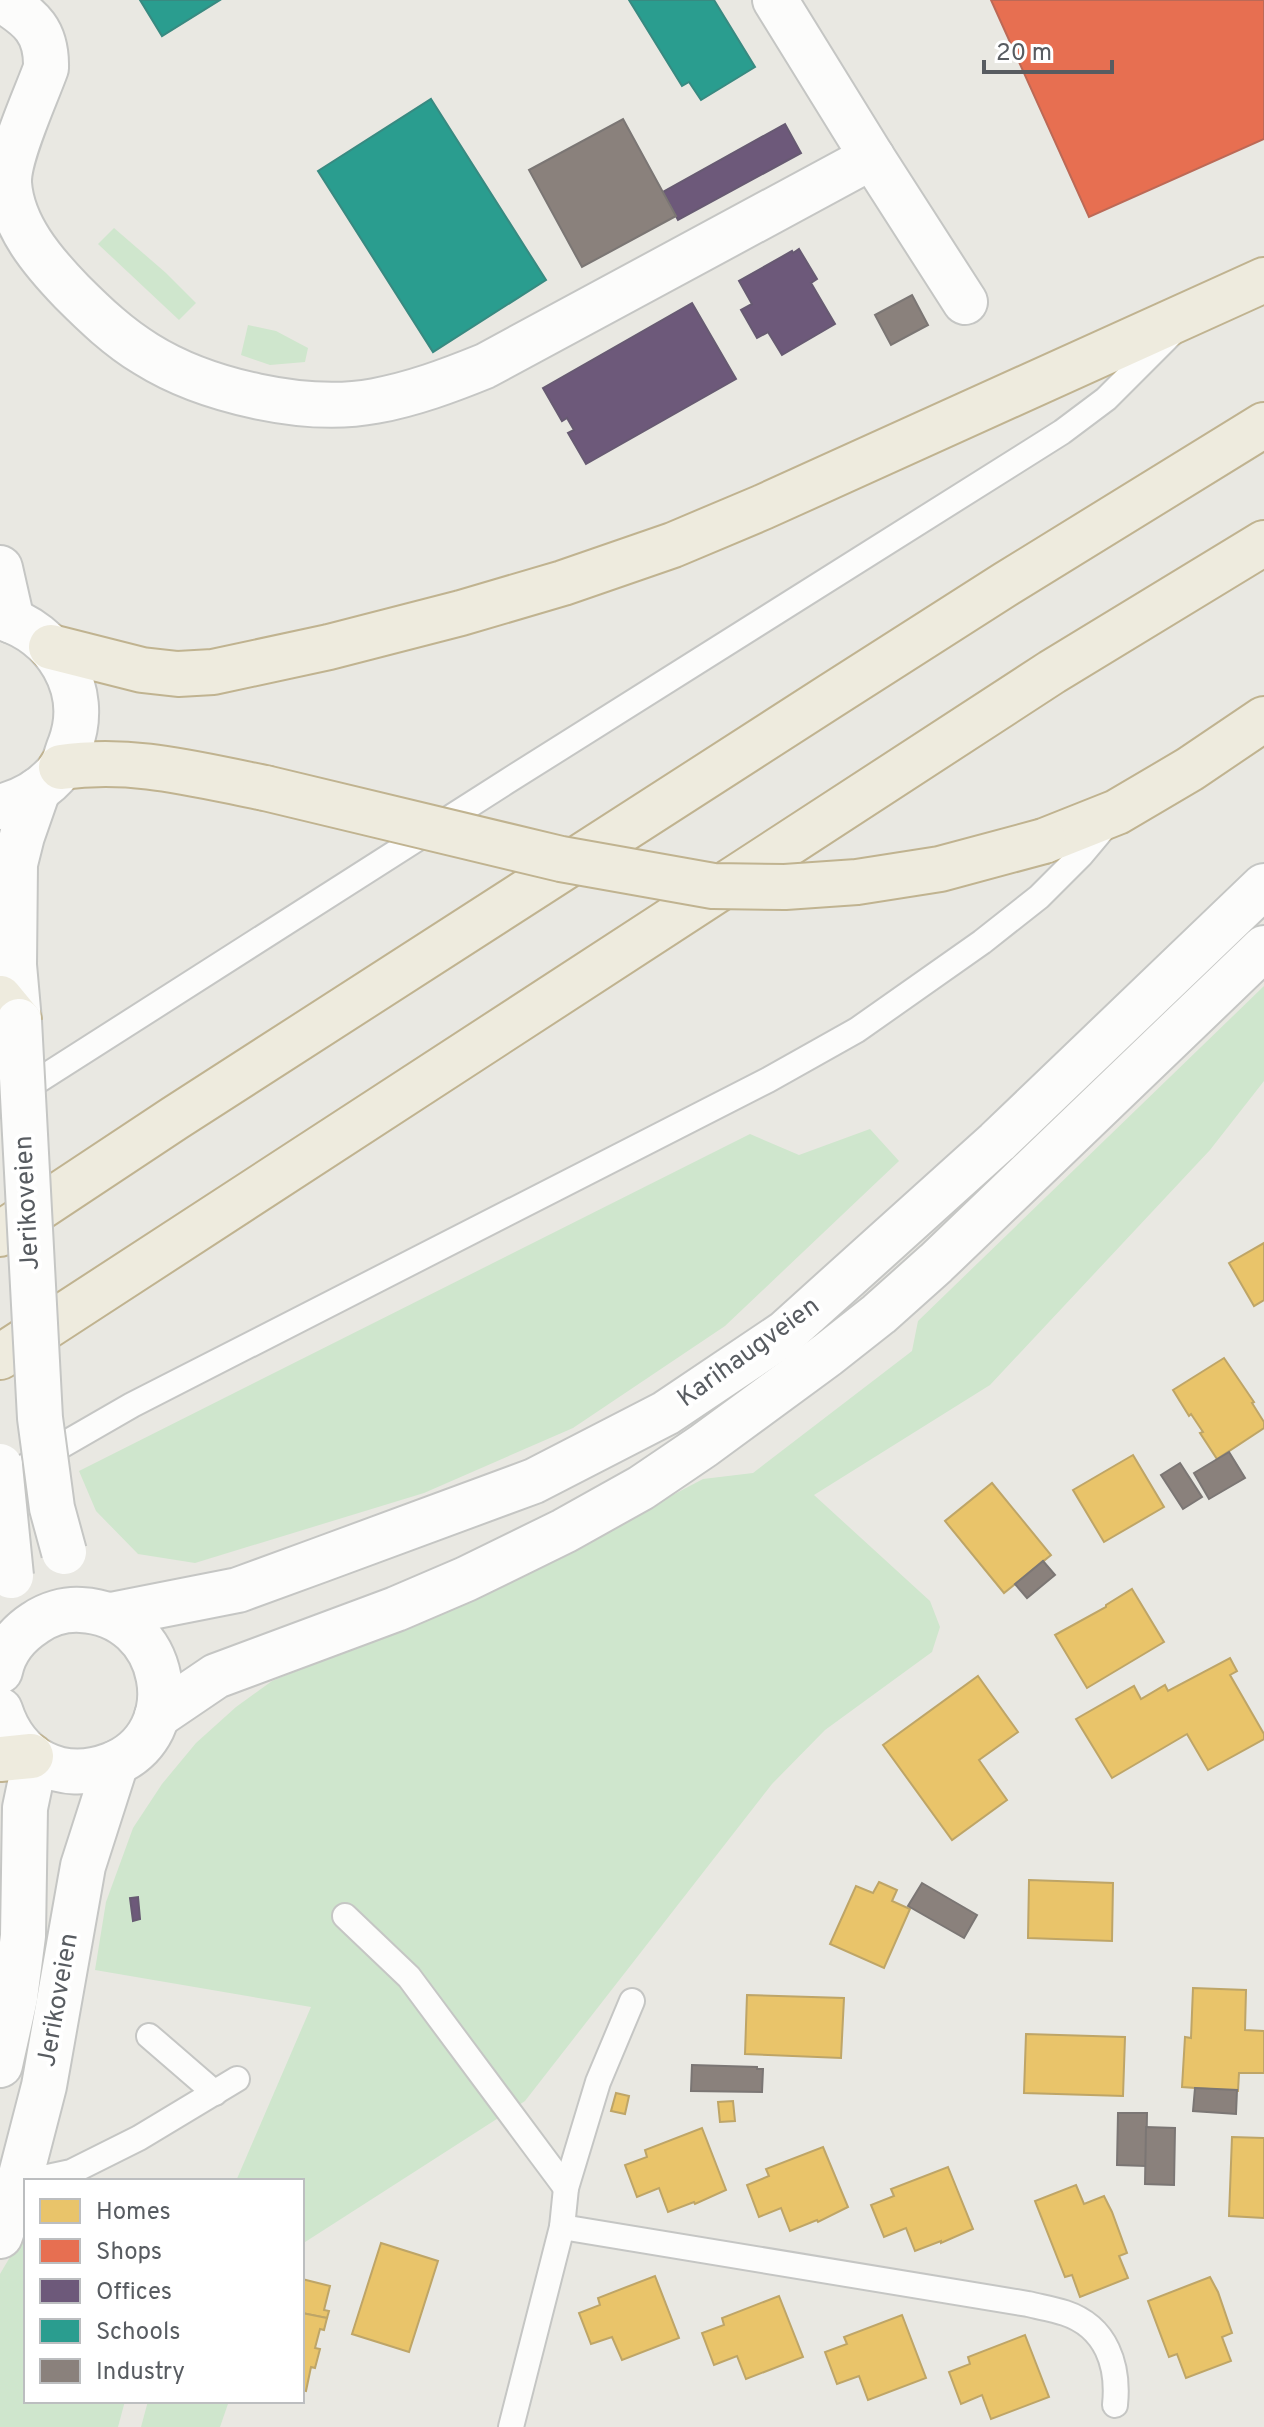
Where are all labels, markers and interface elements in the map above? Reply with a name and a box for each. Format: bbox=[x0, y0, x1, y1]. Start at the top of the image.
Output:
scale bar bbox=[984, 24, 1112, 74]
text: 20 m bbox=[996, 39, 1052, 69]
street label: Jerikoveien bbox=[8, 1135, 48, 1271]
street label: Karihaugveien bbox=[671, 1290, 827, 1416]
street label: Jerikoveien bbox=[31, 1931, 87, 2069]
legend bbox=[24, 2179, 304, 2403]
text: Homes bbox=[96, 2198, 171, 2228]
text: Shops bbox=[96, 2238, 162, 2268]
text: Offices bbox=[96, 2278, 172, 2308]
text: Schools bbox=[96, 2318, 181, 2348]
text: Industry bbox=[96, 2358, 185, 2388]

